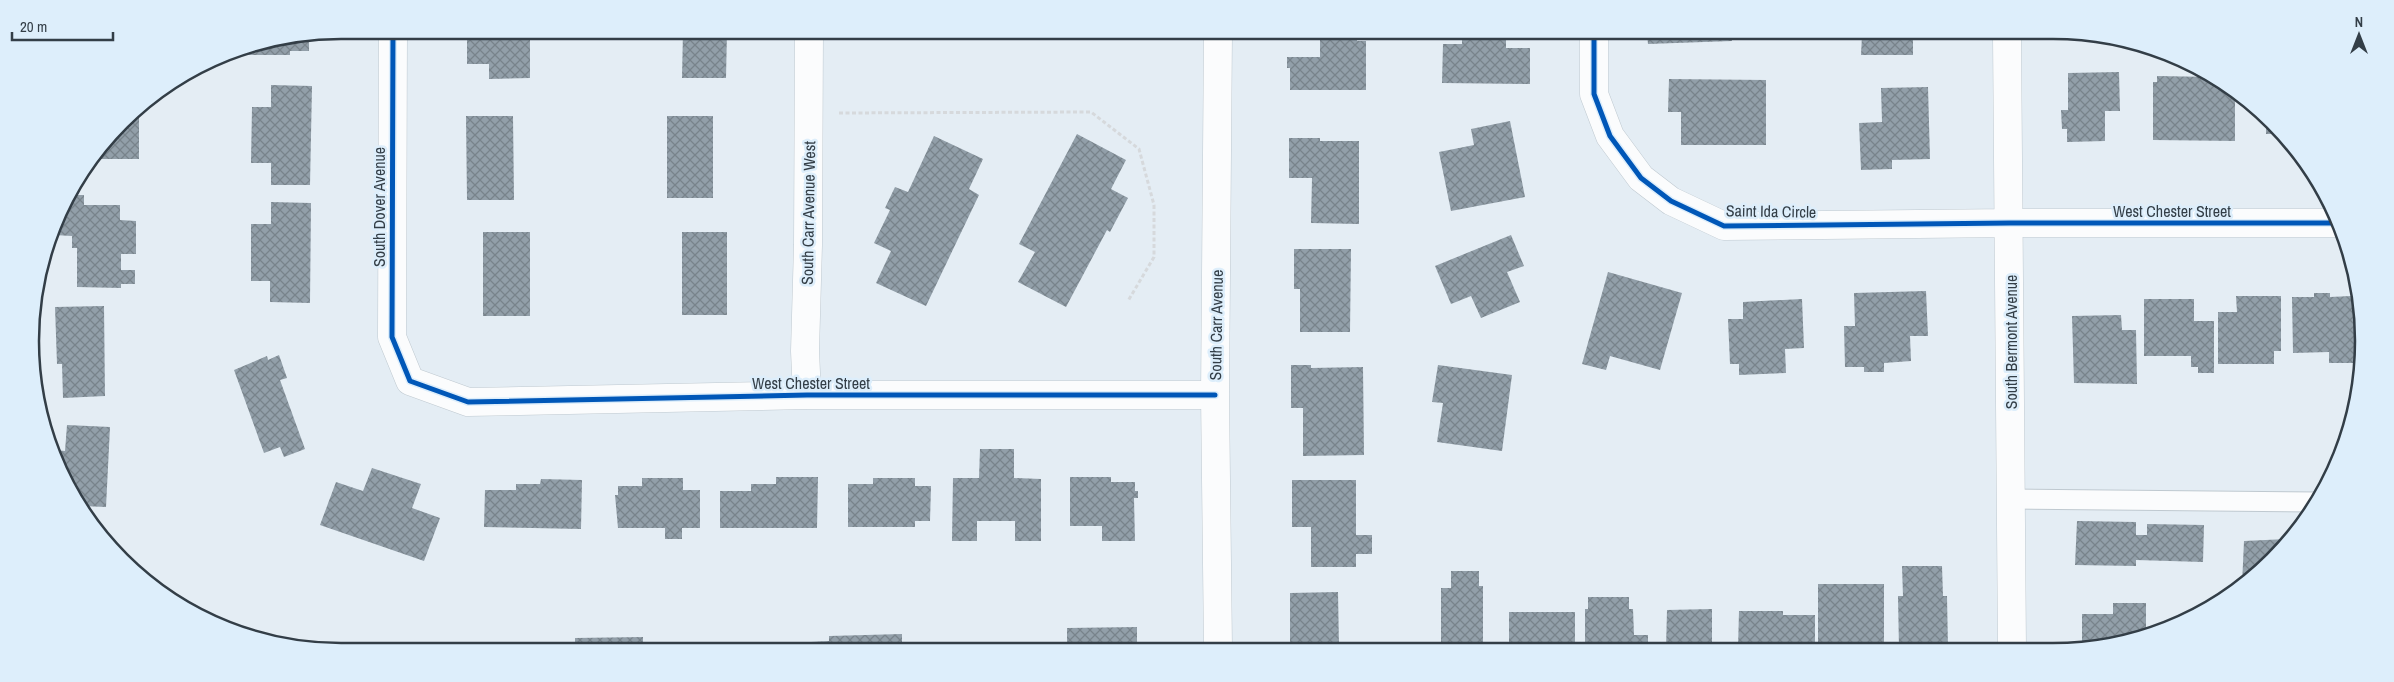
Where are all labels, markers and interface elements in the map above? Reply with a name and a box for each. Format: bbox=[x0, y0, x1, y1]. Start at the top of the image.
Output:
scale bar bbox=[12, 10, 114, 42]
north arrow bbox=[2334, 10, 2384, 60]
text: N bbox=[2355, 13, 2363, 31]
text: 20 m bbox=[20, 16, 47, 37]
street label: South Carr Avenue West bbox=[796, 140, 820, 285]
street label: South Dover Avenue bbox=[368, 147, 390, 267]
street label: Saint Ida Circle bbox=[1726, 199, 1816, 223]
street label: West Chester Street bbox=[2113, 200, 2231, 222]
street label: South Carr Avenue bbox=[1204, 269, 1228, 381]
street label: South Bermont Avenue bbox=[2000, 275, 2022, 409]
street label: West Chester Street bbox=[752, 372, 870, 394]

